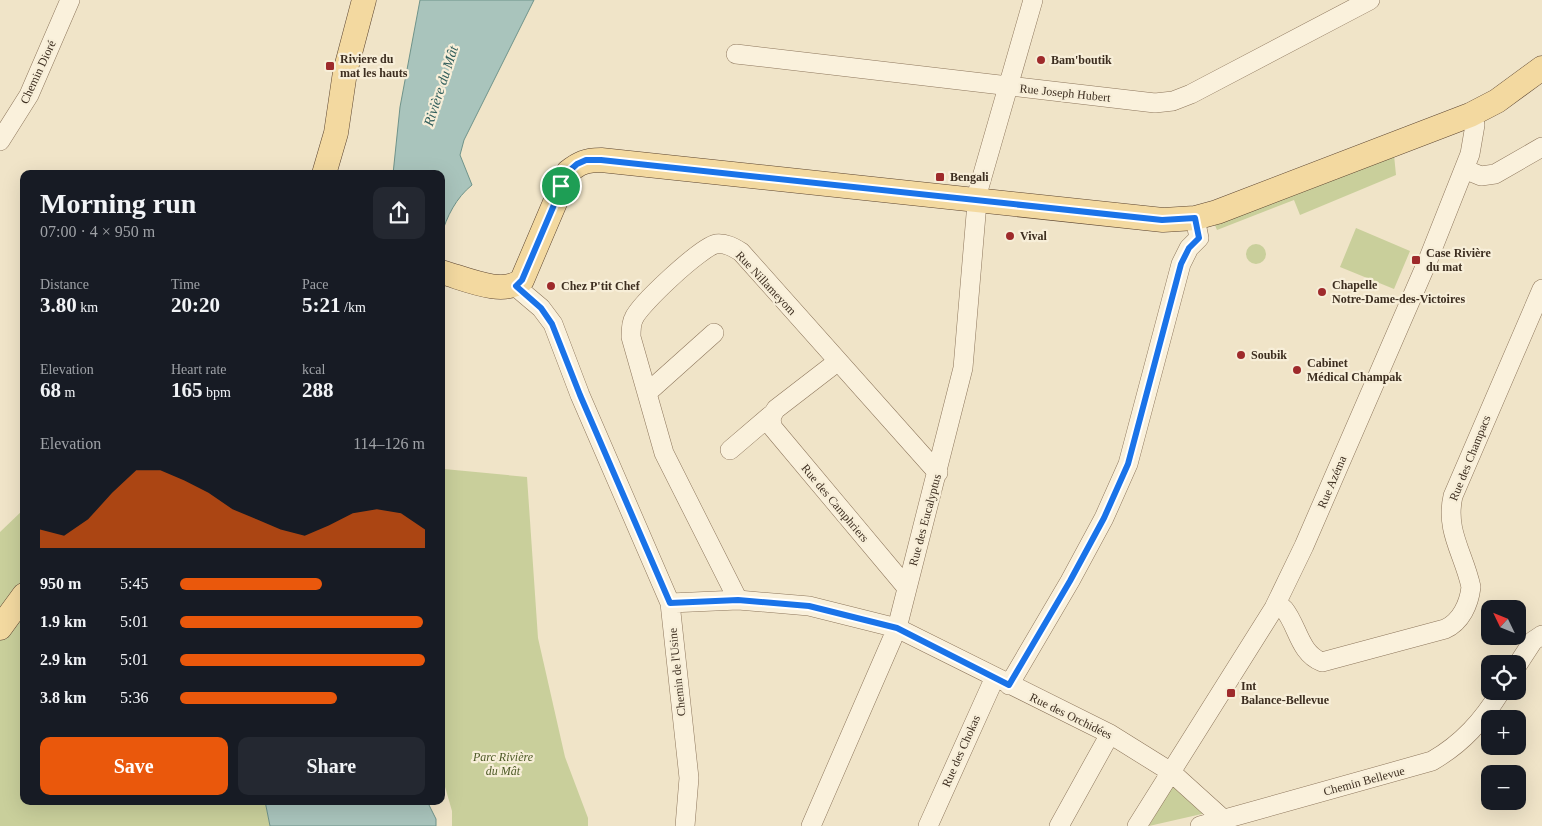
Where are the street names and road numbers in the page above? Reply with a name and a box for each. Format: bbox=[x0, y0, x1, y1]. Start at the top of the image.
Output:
street label: Chemin Dioré bbox=[17, 38, 59, 106]
street label: Rue Joseph Hubert bbox=[1019, 81, 1112, 105]
street label: Rue Nillameyom bbox=[733, 248, 800, 318]
street label: Rue des Champacs bbox=[1446, 413, 1494, 503]
street label: Rue Azéma bbox=[1315, 453, 1350, 510]
street label: Rue des Camphriers bbox=[798, 461, 872, 545]
street label: Rue des Eucalyptus bbox=[906, 472, 944, 568]
street label: Chemin de l'Usine bbox=[665, 627, 689, 717]
street label: Rue des Orchidées bbox=[1027, 690, 1115, 742]
street label: Rue des Chokas bbox=[939, 713, 983, 789]
street label: Chemin Bellevue bbox=[1322, 763, 1406, 799]

